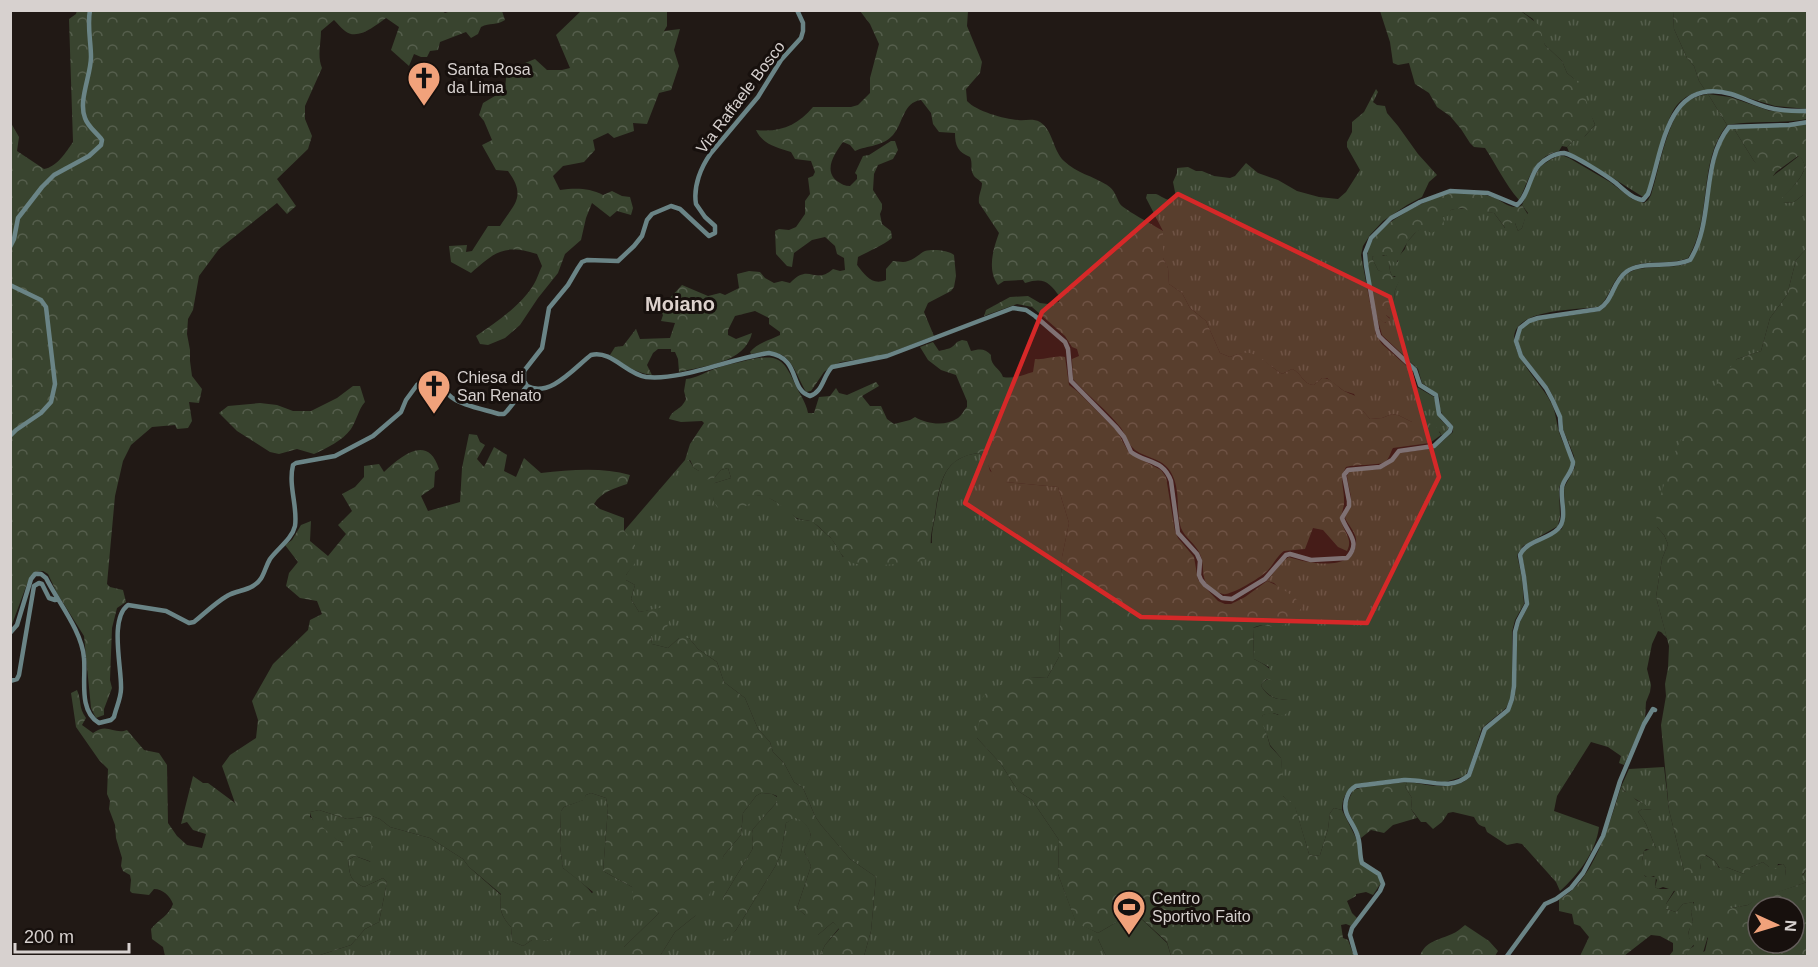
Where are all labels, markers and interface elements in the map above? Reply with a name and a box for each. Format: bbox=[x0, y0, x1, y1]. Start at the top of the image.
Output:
street label: Via Raffaele Bosco bbox=[693, 38, 788, 157]
church icon: Santa Rosa da Lima bbox=[406, 60, 442, 107]
place label: Santa Rosa da Lima bbox=[447, 61, 531, 96]
district label: Moiano bbox=[645, 293, 715, 315]
church icon: Chiesa di San Renato bbox=[416, 368, 452, 415]
place label: Chiesa di San Renato bbox=[457, 369, 542, 404]
sports icon: Centro Sportivo Faito bbox=[1111, 889, 1147, 936]
place label: Centro Sportivo Faito bbox=[1152, 890, 1251, 925]
north arrow bbox=[1746, 895, 1806, 955]
scale bar bbox=[15, 916, 129, 954]
text: N bbox=[1782, 920, 1799, 932]
text: 200 m bbox=[24, 927, 74, 947]

